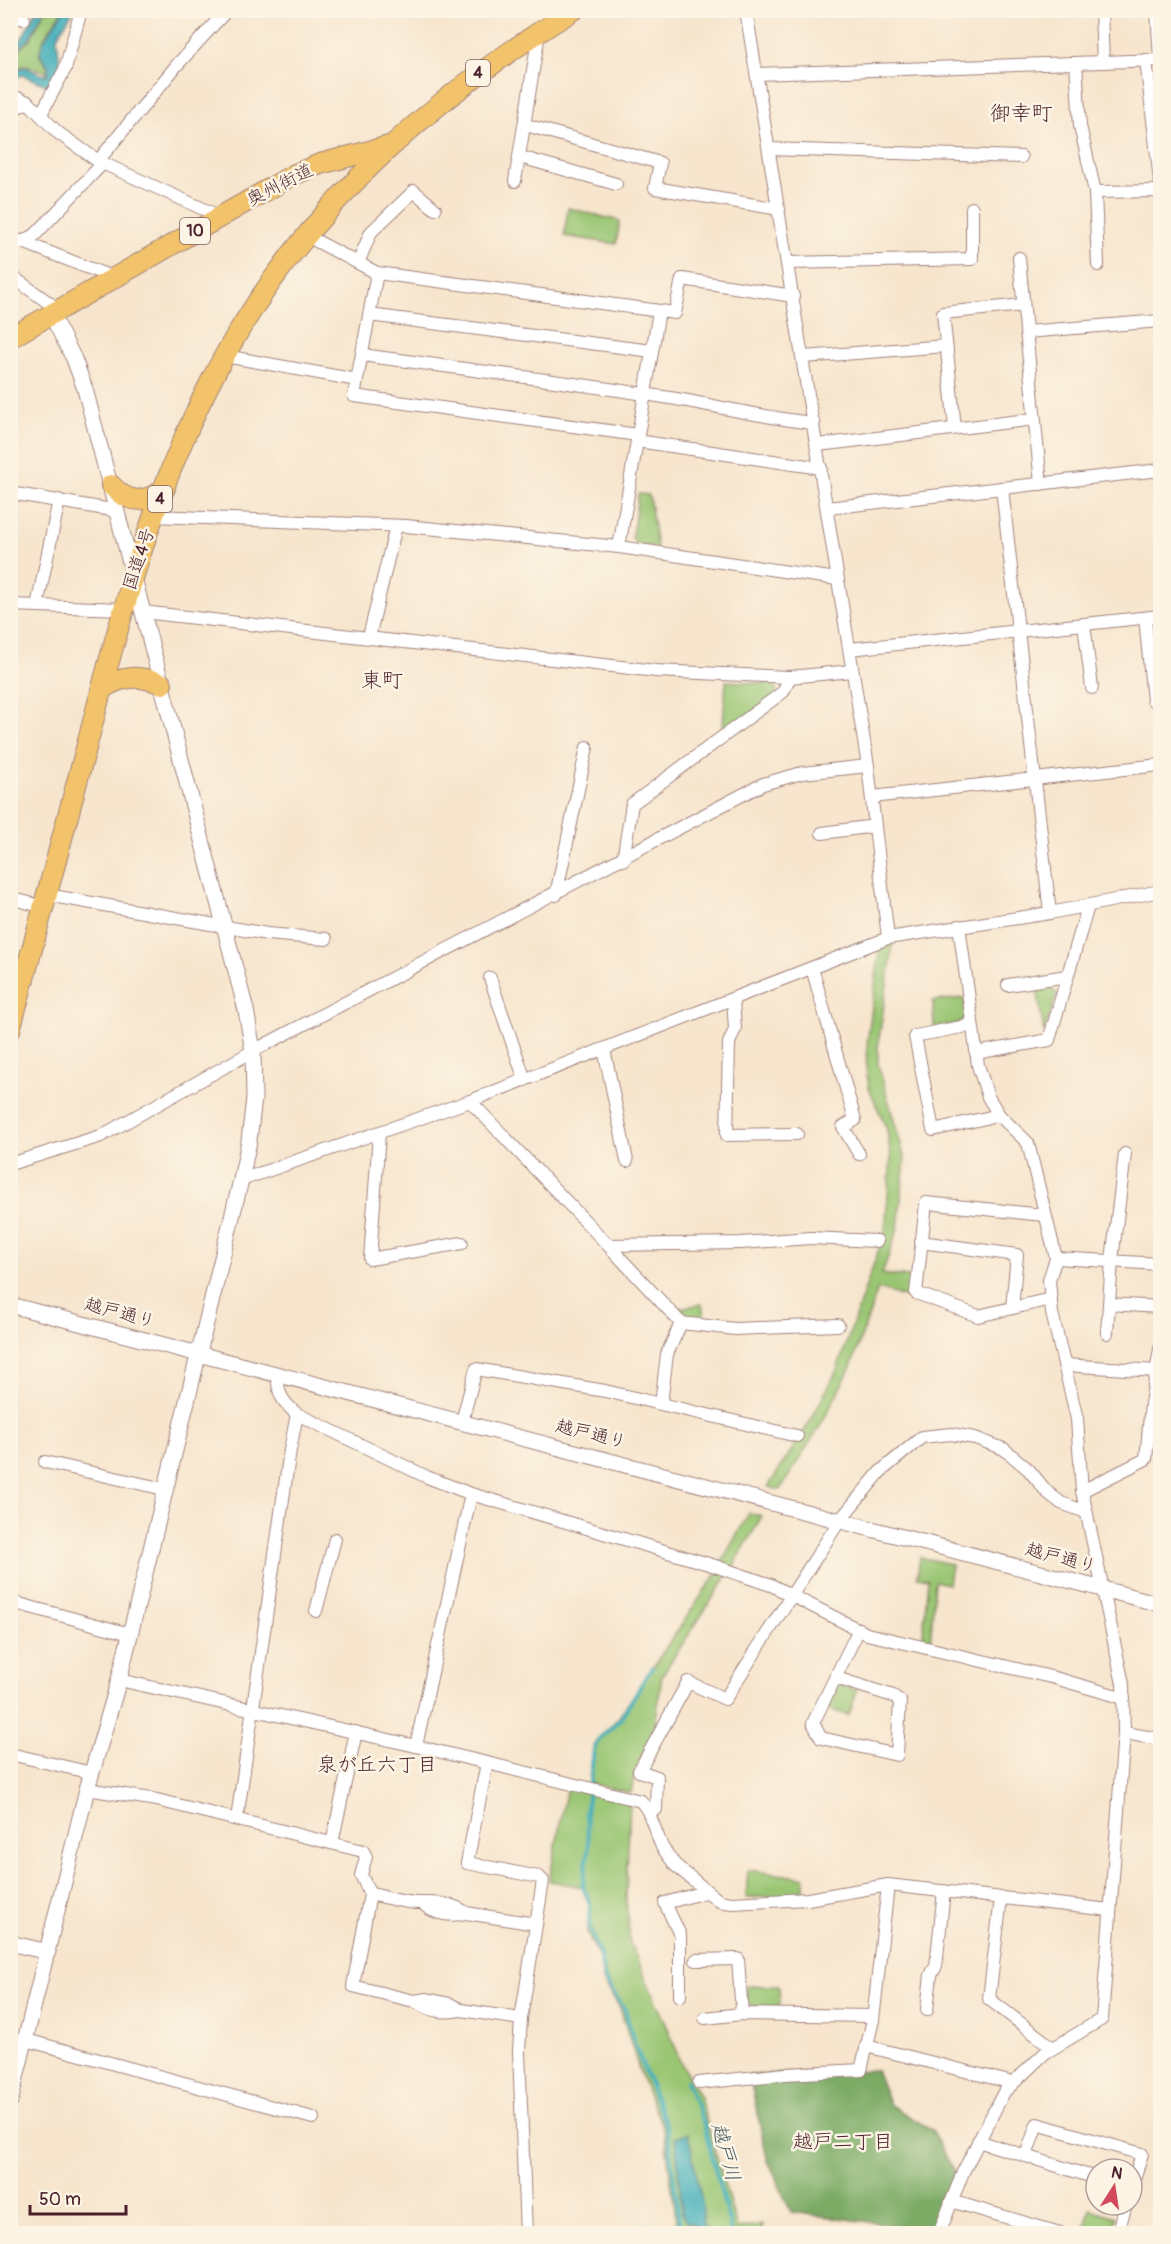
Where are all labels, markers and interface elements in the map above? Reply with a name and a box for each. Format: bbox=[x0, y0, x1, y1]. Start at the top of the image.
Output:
road number: 4 bbox=[466, 60, 490, 86]
district label: 御幸町 bbox=[990, 100, 1053, 127]
street label: 奥州街道 bbox=[243, 158, 317, 212]
road number: 10 bbox=[180, 218, 210, 244]
road number: 4 bbox=[148, 486, 172, 512]
street label: 国道4号 bbox=[118, 525, 160, 593]
district label: 東町 bbox=[361, 667, 403, 694]
street label: 越戸通り bbox=[82, 1293, 158, 1333]
street label: 越戸通り bbox=[553, 1414, 629, 1454]
street label: 越戸通り bbox=[1023, 1538, 1099, 1578]
district label: 泉が丘六丁目 bbox=[317, 1752, 437, 1777]
water label: 越戸川 bbox=[706, 2119, 746, 2184]
district label: 越戸二丁目 bbox=[793, 2129, 893, 2154]
north arrow bbox=[1084, 2157, 1144, 2217]
text: N bbox=[1110, 2162, 1124, 2184]
scale bar bbox=[30, 2178, 126, 2216]
text: 50 m bbox=[39, 2188, 81, 2211]

